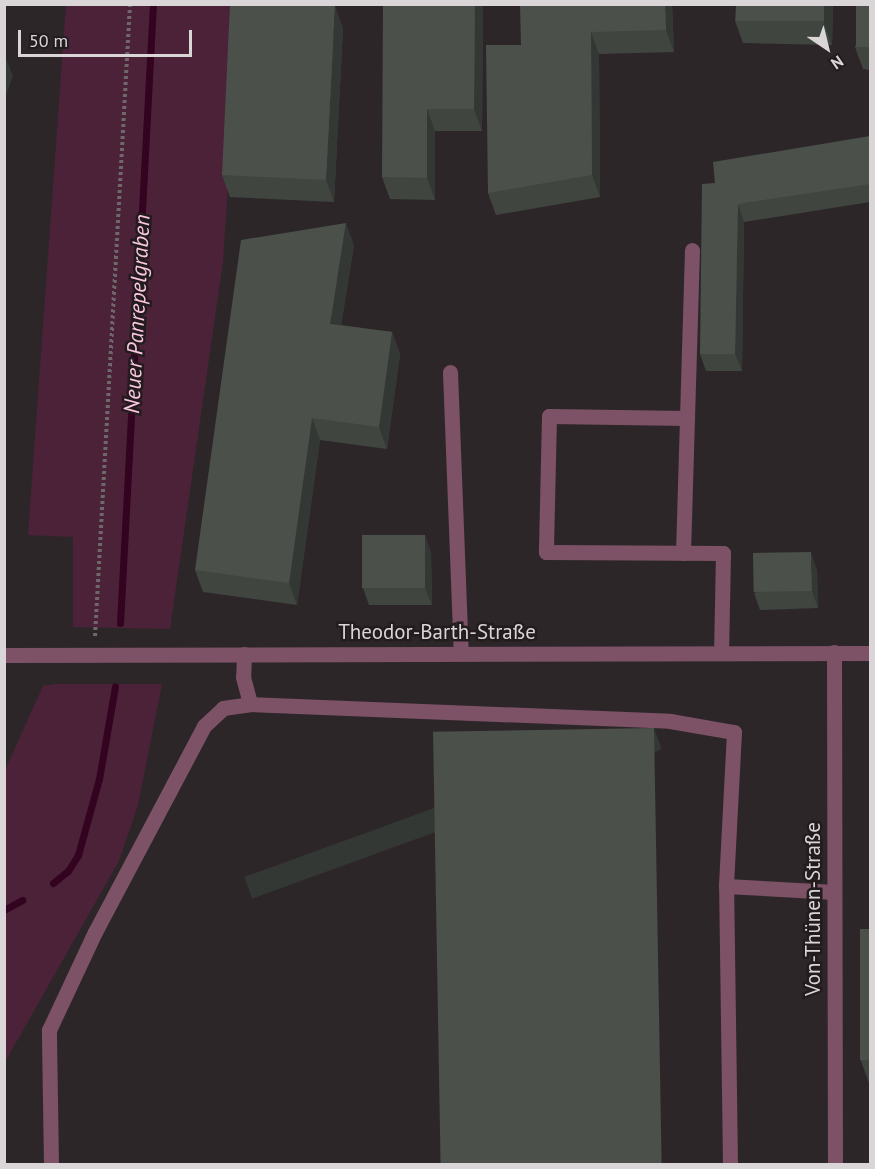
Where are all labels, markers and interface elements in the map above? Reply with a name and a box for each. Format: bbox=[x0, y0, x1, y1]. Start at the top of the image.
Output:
scale bar bbox=[21, 18, 195, 56]
north arrow bbox=[797, 18, 857, 78]
text: 50 m bbox=[29, 29, 68, 52]
text: N bbox=[827, 52, 847, 74]
water label: Neuer Panrepelgraben bbox=[119, 214, 155, 414]
street label: Theodor-Barth-Straße bbox=[338, 619, 536, 645]
street label: Von-Thünen-Straße bbox=[800, 822, 826, 996]

